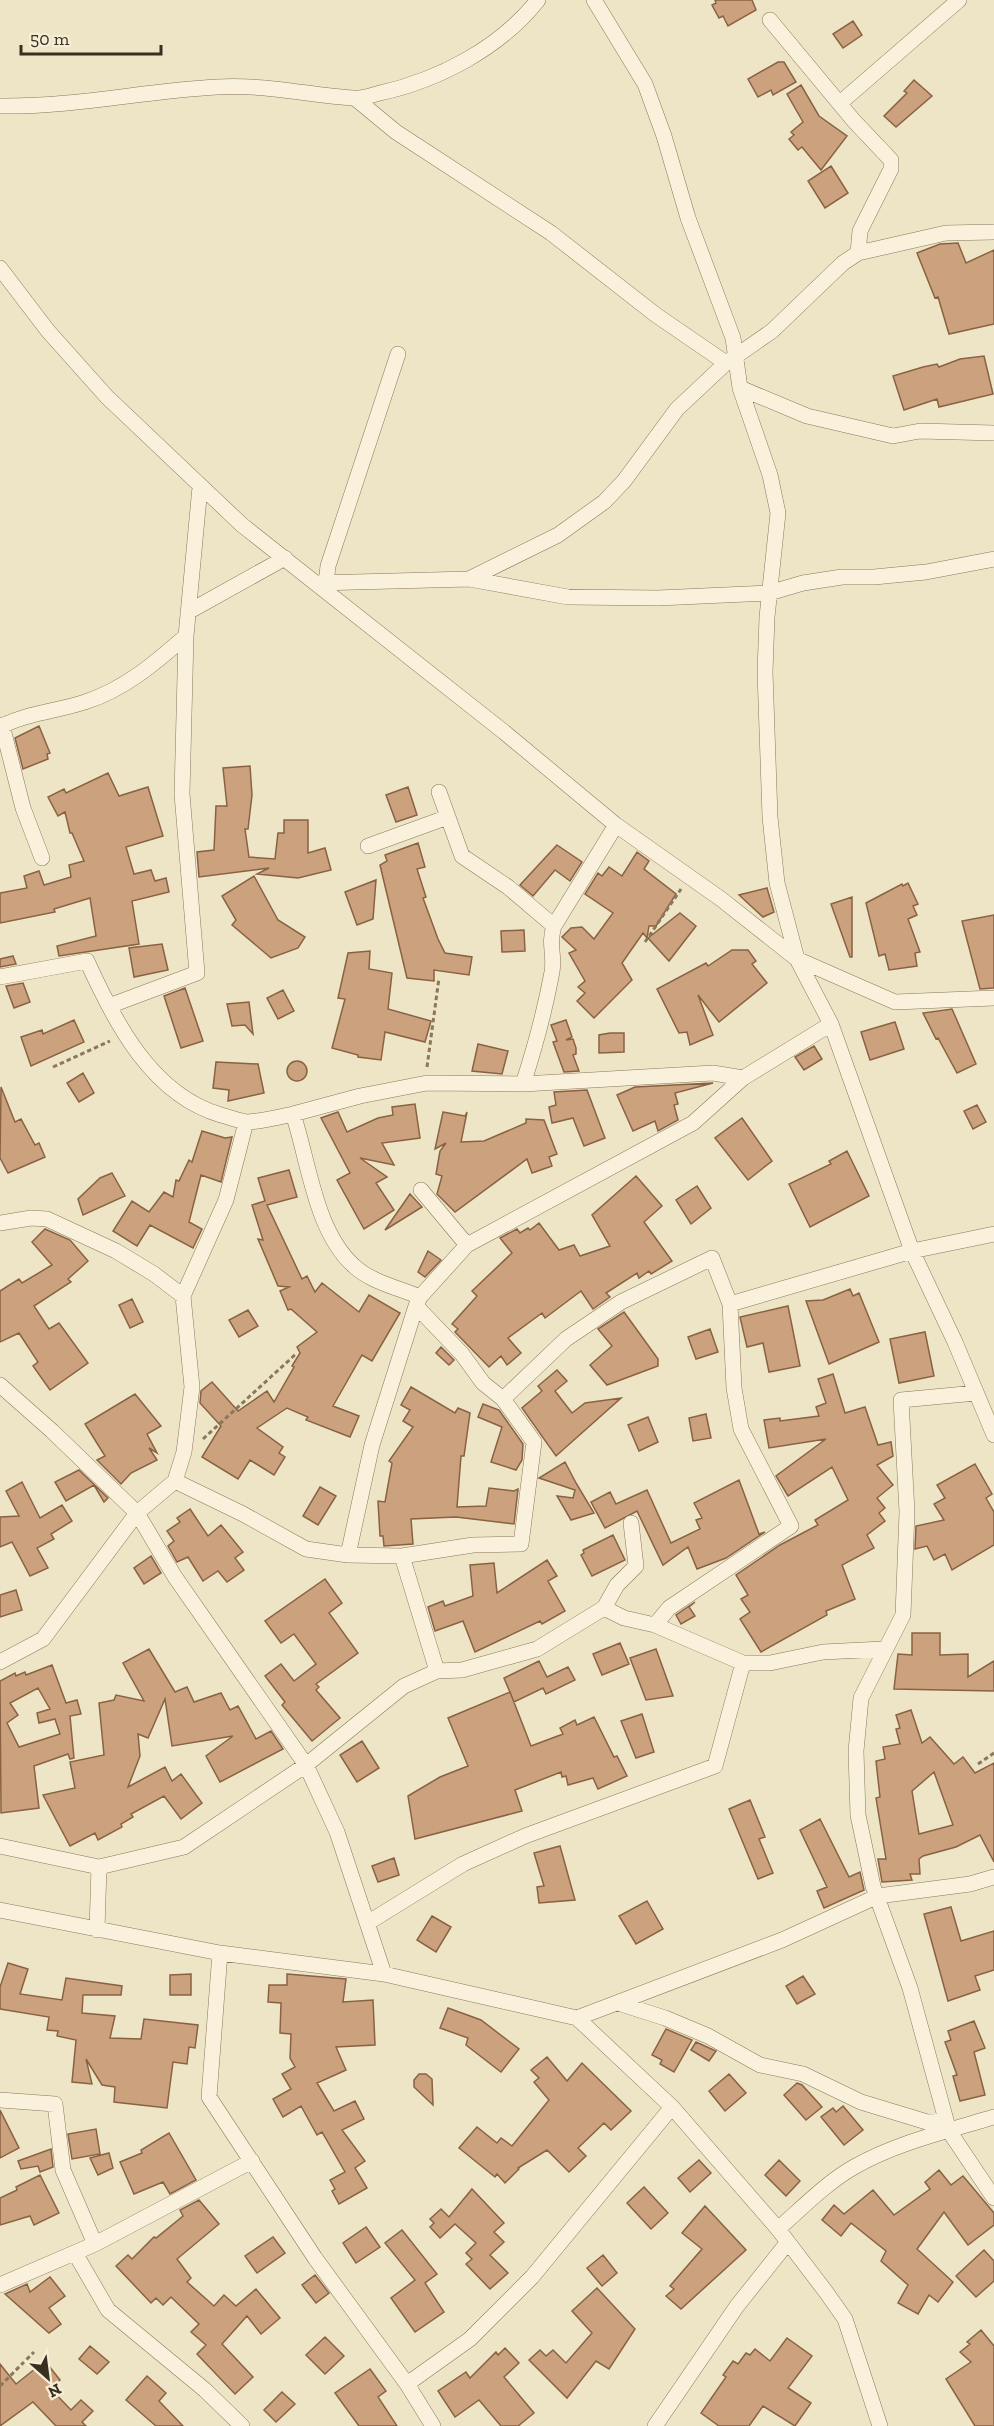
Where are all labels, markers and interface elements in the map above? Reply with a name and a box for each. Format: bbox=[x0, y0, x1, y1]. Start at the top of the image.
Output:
scale bar bbox=[21, 18, 160, 56]
text: 50 m bbox=[30, 28, 70, 50]
north arrow bbox=[18, 2348, 78, 2408]
text: N bbox=[45, 2380, 65, 2402]

